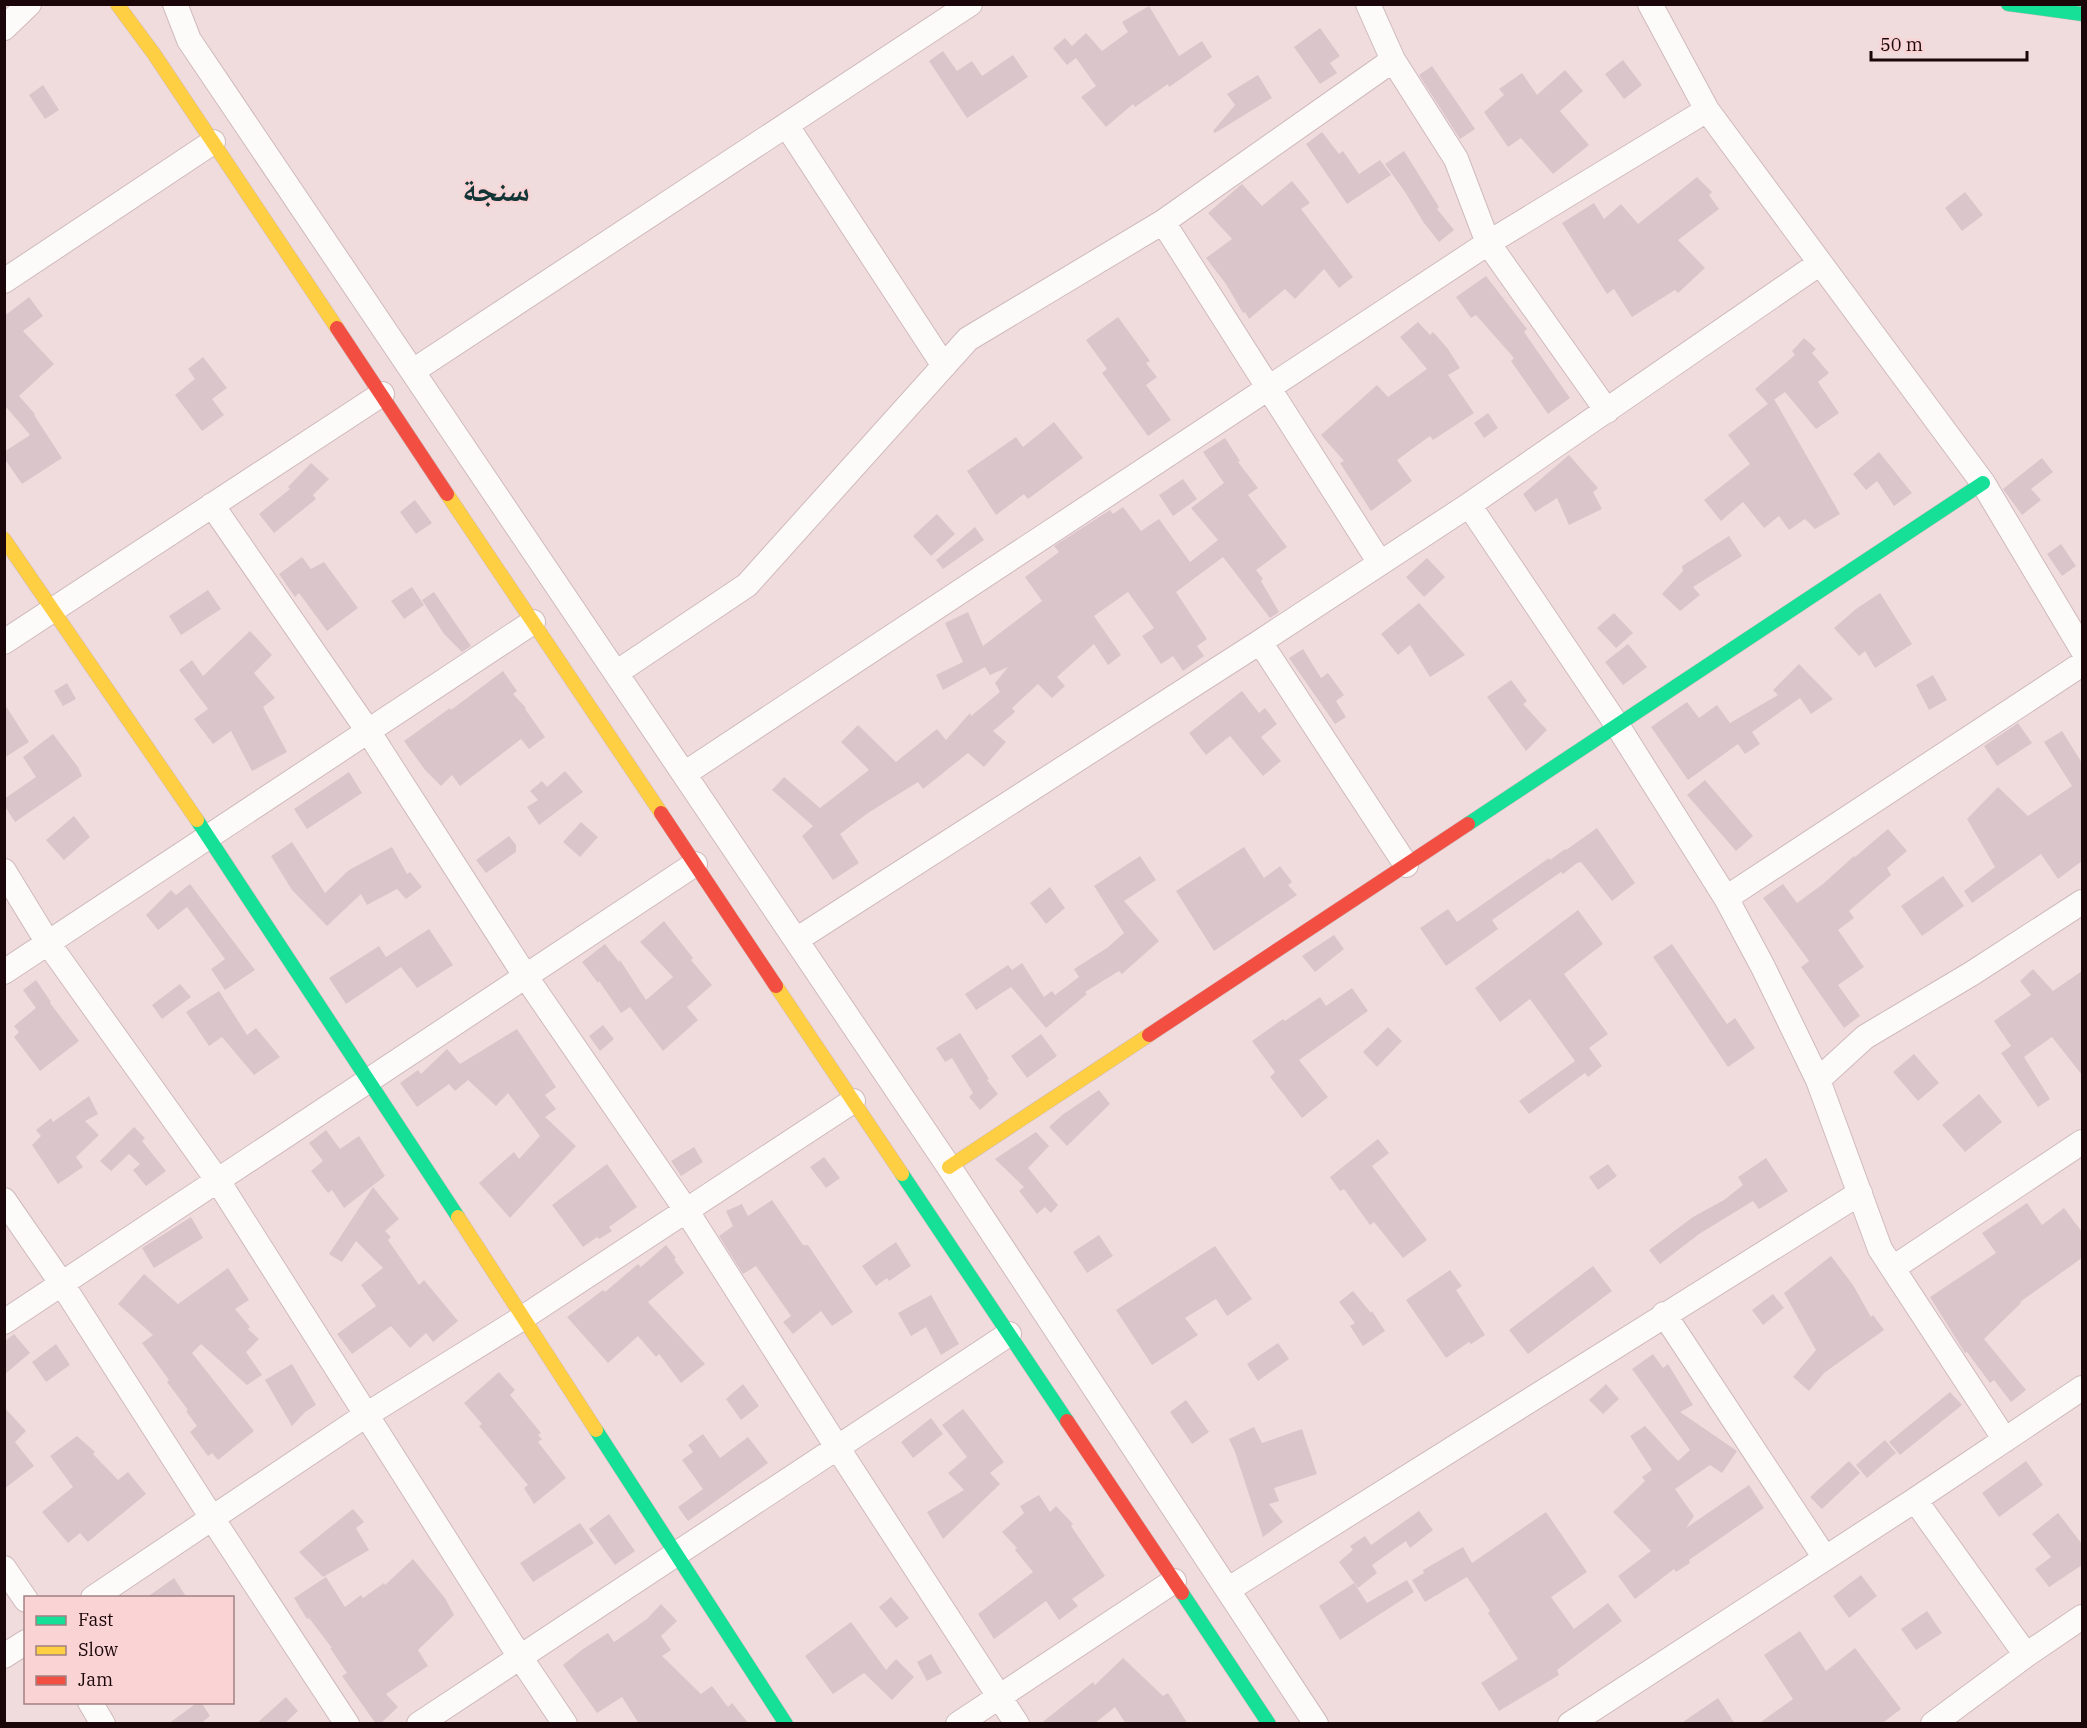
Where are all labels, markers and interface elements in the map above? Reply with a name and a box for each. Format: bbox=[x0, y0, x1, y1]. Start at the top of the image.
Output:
scale bar bbox=[1871, 24, 2027, 62]
text: 50 m bbox=[1880, 33, 1923, 56]
district label: سنجة bbox=[462, 168, 530, 210]
legend bbox=[24, 1596, 234, 1704]
text: Fast bbox=[78, 1608, 113, 1631]
text: Slow bbox=[78, 1638, 118, 1661]
text: Jam bbox=[78, 1668, 113, 1691]

